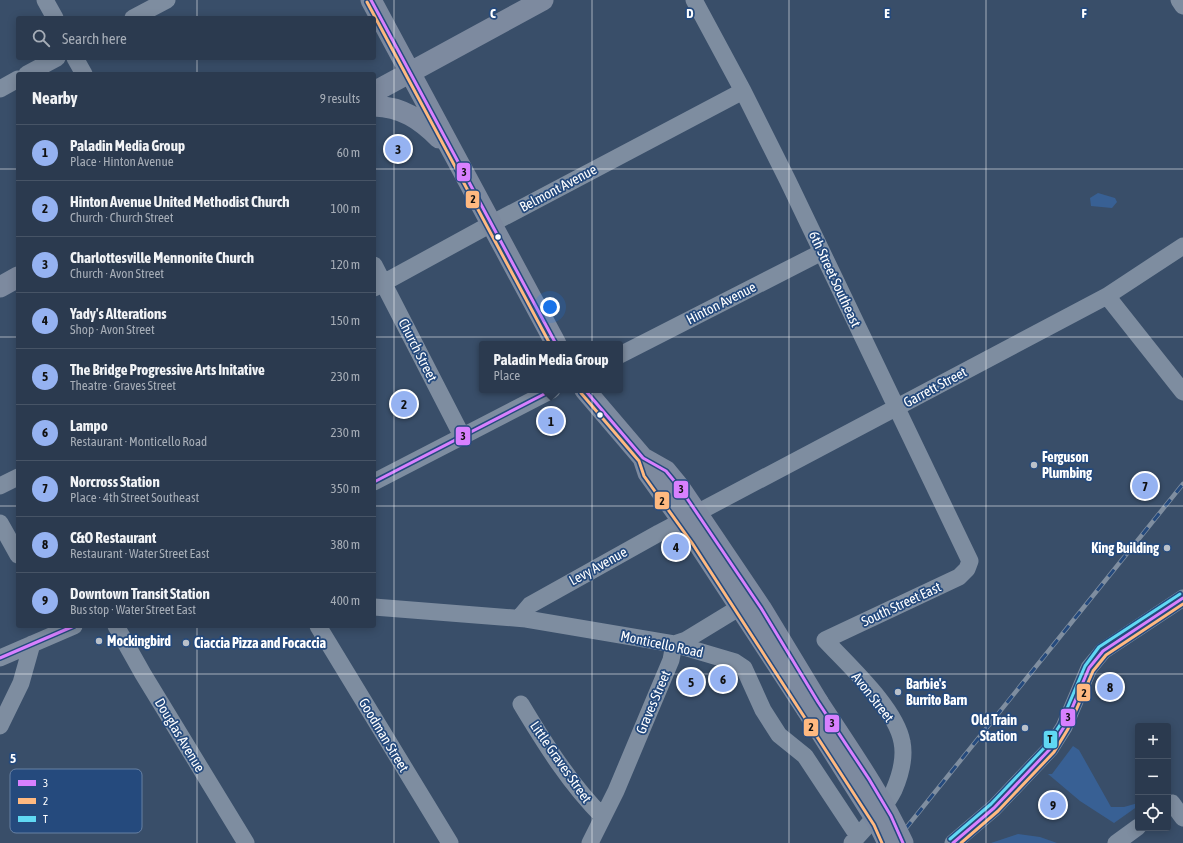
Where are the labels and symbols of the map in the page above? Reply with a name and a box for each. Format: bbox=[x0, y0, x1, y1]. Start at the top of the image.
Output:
text: C bbox=[490, 6, 496, 21]
text: D bbox=[686, 6, 694, 21]
text: E bbox=[884, 6, 890, 21]
text: F bbox=[1081, 6, 1087, 21]
pin: 3 bbox=[385, 134, 411, 164]
street label: Belmont Avenue bbox=[517, 161, 599, 215]
line badge: 3 bbox=[456, 162, 471, 182]
text: 3 bbox=[461, 166, 467, 178]
line badge: 2 bbox=[465, 190, 480, 209]
text: 2 bbox=[470, 193, 476, 205]
street label: 6th Street Southeast bbox=[806, 229, 864, 329]
unlabelled marker bbox=[493, 232, 503, 242]
street label: Hinton Avenue bbox=[683, 279, 759, 327]
your location bbox=[540, 297, 560, 317]
street label: Church Street bbox=[395, 316, 441, 384]
street label: Garrett Street bbox=[901, 364, 969, 410]
pin: 2 bbox=[391, 389, 417, 419]
pin: 1 bbox=[538, 406, 564, 436]
unlabelled marker bbox=[595, 410, 605, 420]
line badge: 3 bbox=[455, 426, 471, 446]
text: 3 bbox=[460, 430, 466, 442]
place label: Ferguson Plumbing bbox=[1042, 449, 1093, 481]
marker: Ferguson Plumbing bbox=[1029, 460, 1039, 470]
pin: 7 bbox=[1132, 471, 1158, 501]
line badge: 3 bbox=[673, 480, 689, 499]
text: 3 bbox=[678, 483, 684, 495]
line badge: 2 bbox=[654, 491, 670, 510]
text: 2 bbox=[659, 495, 665, 507]
pin: 4 bbox=[663, 532, 689, 562]
place label: King Building bbox=[1091, 540, 1160, 556]
marker: King Building bbox=[1162, 543, 1172, 553]
street label: Levy Avenue bbox=[566, 544, 630, 588]
street label: South Street East bbox=[859, 579, 943, 629]
street label: Monticello Road bbox=[619, 627, 705, 661]
place label: Mockingbird bbox=[107, 633, 171, 649]
place label: Ciaccia Pizza and Focaccia bbox=[194, 635, 327, 651]
marker: Mockingbird bbox=[94, 636, 104, 646]
marker: Ciaccia Pizza and Focaccia bbox=[181, 638, 191, 648]
pin: 6 bbox=[710, 664, 736, 694]
pin: 5 bbox=[678, 667, 704, 697]
street label: Graves Street bbox=[632, 668, 674, 736]
street label: Avon Street bbox=[849, 669, 897, 725]
pin: 8 bbox=[1097, 672, 1123, 702]
place label: Barbie's Burrito Barn bbox=[906, 676, 968, 708]
line badge: 2 bbox=[1076, 683, 1091, 702]
marker: Barbie's Burrito Barn bbox=[893, 687, 903, 697]
text: 2 bbox=[1081, 687, 1087, 699]
street label: Douglas Avenue bbox=[152, 695, 208, 775]
street label: Goodman Street bbox=[356, 695, 412, 775]
line badge: 3 bbox=[1060, 708, 1076, 727]
text: 3 bbox=[1065, 711, 1071, 723]
place label: Old Train Station bbox=[971, 712, 1017, 744]
line badge: 3 bbox=[824, 714, 840, 733]
text: 3 bbox=[829, 717, 835, 729]
street label: Little Graves Street bbox=[527, 718, 595, 806]
line badge: 2 bbox=[803, 718, 819, 737]
text: 2 bbox=[808, 721, 814, 733]
marker: Old Train Station bbox=[1020, 723, 1030, 733]
line badge: T bbox=[1043, 730, 1058, 749]
text: T bbox=[1048, 733, 1053, 745]
text: 5 bbox=[10, 751, 16, 766]
legend bbox=[10, 769, 142, 833]
text: 3 bbox=[43, 777, 48, 789]
pin: 9 bbox=[1040, 790, 1066, 820]
text: 2 bbox=[43, 795, 48, 807]
text: T bbox=[43, 813, 48, 825]

